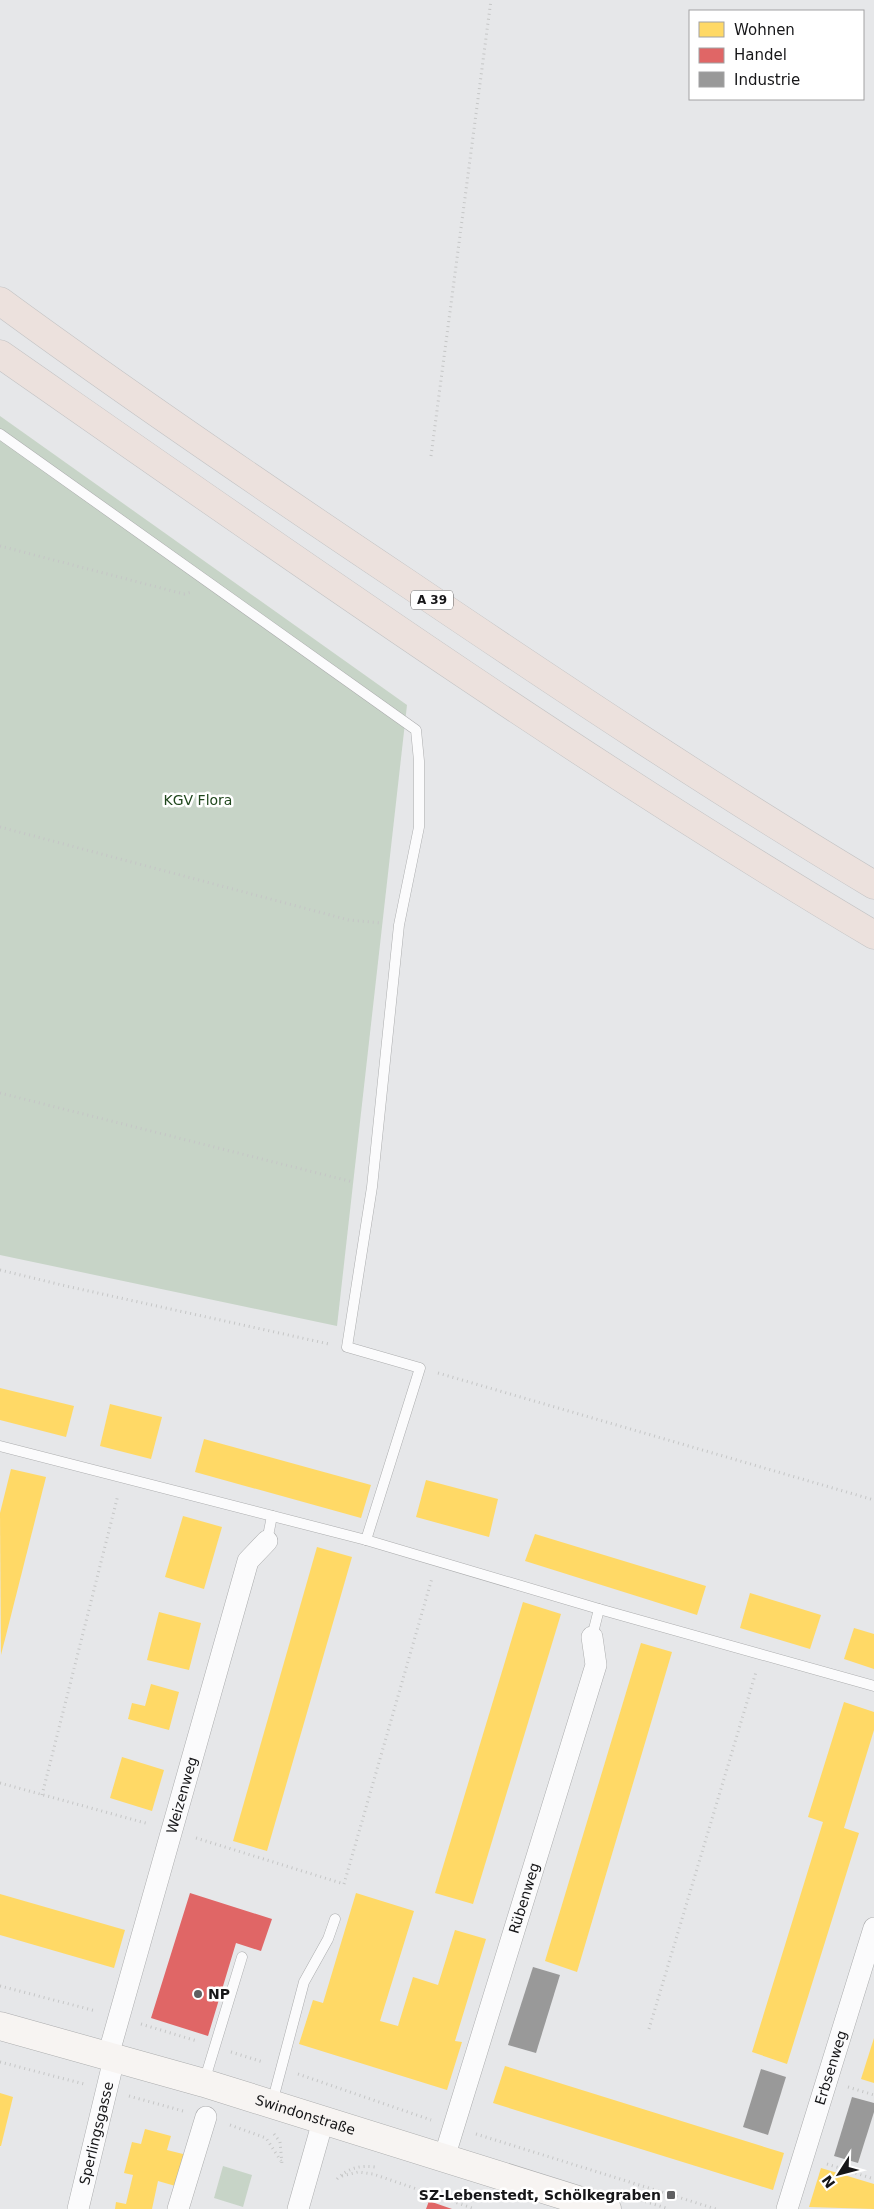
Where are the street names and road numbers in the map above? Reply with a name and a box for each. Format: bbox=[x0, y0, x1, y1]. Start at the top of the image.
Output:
road number: A 39 bbox=[411, 590, 453, 610]
street label: Weizenweg bbox=[163, 1755, 200, 1836]
street label: Rübenweg bbox=[506, 1861, 543, 1935]
street label: Erbsenweg bbox=[812, 2028, 850, 2107]
street label: Sperlingsgasse bbox=[76, 2080, 116, 2186]
street label: Swindonstraße bbox=[253, 2092, 357, 2138]

